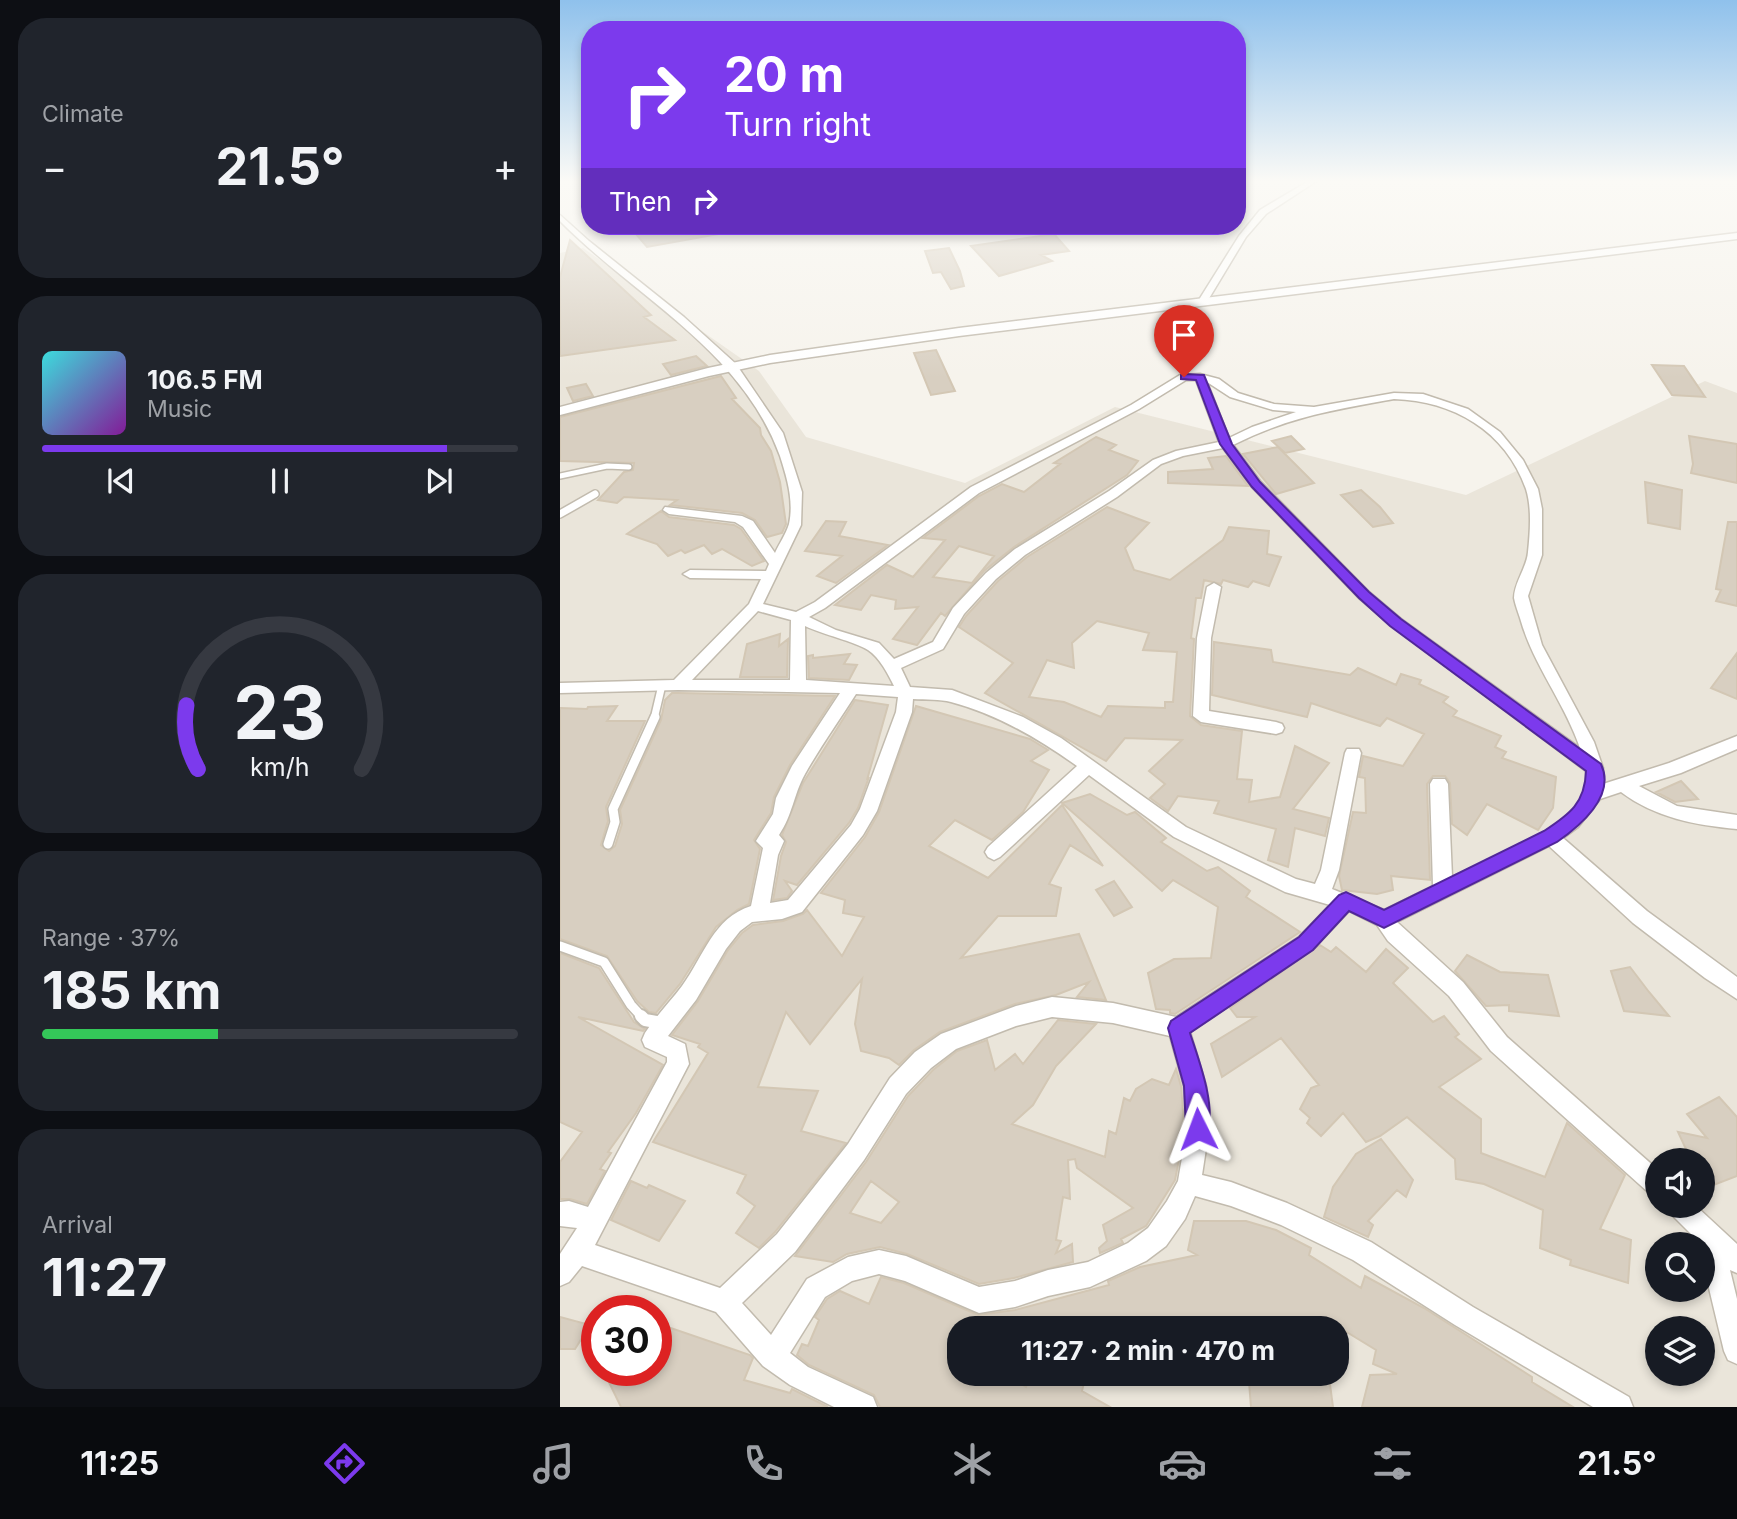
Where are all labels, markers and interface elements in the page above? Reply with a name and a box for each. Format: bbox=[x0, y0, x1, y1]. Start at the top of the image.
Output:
text: 20 m bbox=[724, 45, 844, 104]
icon: right bbox=[609, 49, 700, 140]
text: Climate bbox=[42, 100, 124, 128]
text: Turn right bbox=[724, 105, 871, 144]
text: 21.5° bbox=[215, 135, 345, 198]
text: − bbox=[42, 144, 67, 190]
text: + bbox=[493, 144, 518, 190]
icon: right bbox=[686, 182, 724, 220]
text: Then bbox=[609, 186, 672, 217]
pin bbox=[1154, 305, 1214, 377]
icon: arrive bbox=[1165, 316, 1203, 354]
text: 106.5 FM bbox=[147, 364, 263, 395]
text: Music bbox=[147, 395, 212, 423]
icon: previous bbox=[102, 462, 140, 500]
icon: pause bbox=[261, 462, 299, 500]
icon: next bbox=[420, 462, 458, 500]
text: 23 bbox=[234, 669, 326, 758]
text: km/h bbox=[250, 752, 310, 782]
text: Range · 37% bbox=[42, 924, 180, 952]
text: 185 km bbox=[42, 959, 221, 1022]
position arrow bbox=[1161, 1092, 1235, 1166]
map controls bbox=[1645, 1148, 1715, 1386]
button: sound bbox=[1645, 1148, 1715, 1218]
text: Arrival bbox=[42, 1211, 113, 1239]
button: search bbox=[1645, 1232, 1715, 1302]
text: 11:27 bbox=[42, 1246, 167, 1309]
speed limit sign: 30 bbox=[581, 1295, 672, 1386]
button: layers bbox=[1645, 1316, 1715, 1386]
text: 11:27 · 2 min · 470 m bbox=[1021, 1335, 1275, 1366]
icon: directions bbox=[320, 1439, 369, 1488]
icon: music bbox=[529, 1439, 578, 1488]
icon: phone bbox=[739, 1439, 788, 1488]
icon: climate bbox=[948, 1439, 997, 1488]
icon: car bbox=[1158, 1439, 1207, 1488]
icon: filters bbox=[1368, 1439, 1417, 1488]
text: 11:25 bbox=[80, 1444, 159, 1483]
text: 21.5° bbox=[1577, 1444, 1657, 1483]

